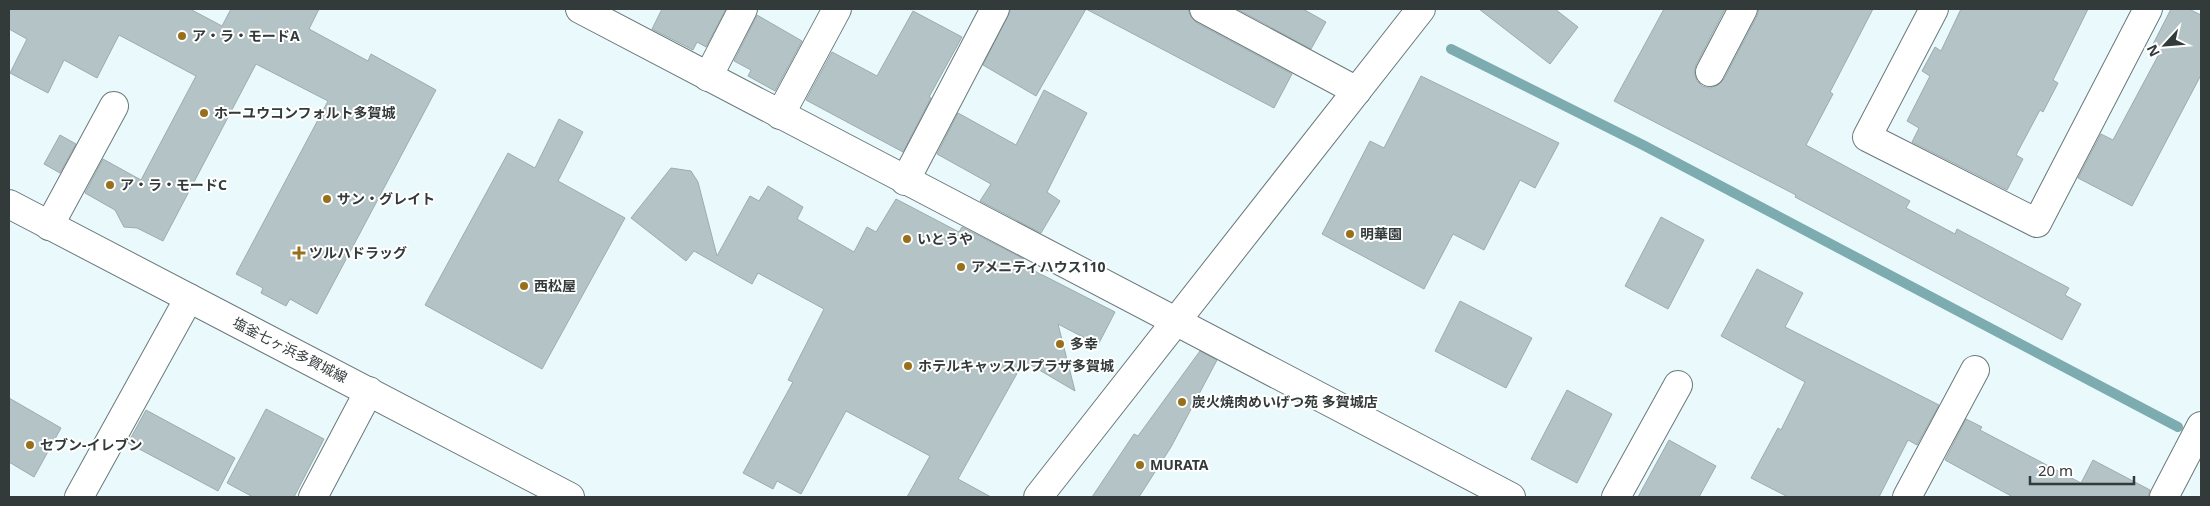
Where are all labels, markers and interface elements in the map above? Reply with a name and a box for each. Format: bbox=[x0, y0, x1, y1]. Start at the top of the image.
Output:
north arrow bbox=[2140, 20, 2190, 70]
place label: ア・ラ・モードA bbox=[192, 26, 300, 45]
marker: ア・ラ・モードA bbox=[176, 30, 188, 42]
text: N bbox=[2142, 42, 2164, 60]
place label: ホーユウコンフォルト多賀城 bbox=[214, 103, 396, 122]
marker: ホーユウコンフォルト多賀城 bbox=[198, 107, 210, 119]
place label: ア・ラ・モードC bbox=[120, 175, 227, 194]
marker: ア・ラ・モードC bbox=[104, 179, 116, 191]
place label: サン・グレイト bbox=[337, 189, 435, 208]
marker: サン・グレイト bbox=[321, 193, 333, 205]
place label: 明華園 bbox=[1360, 224, 1402, 243]
marker: 明華園 bbox=[1344, 228, 1356, 240]
place label: いとうや bbox=[917, 229, 973, 248]
marker: いとうや bbox=[901, 233, 913, 245]
place label: ツルハドラッグ bbox=[309, 243, 407, 262]
marker: ツルハドラッグ bbox=[293, 247, 305, 259]
place label: アメニティハウス110 bbox=[971, 257, 1105, 276]
marker: アメニティハウス110 bbox=[955, 261, 967, 273]
place label: 西松屋 bbox=[534, 276, 576, 295]
marker: 西松屋 bbox=[518, 280, 530, 292]
street label: 塩釜七ヶ浜多賀城線 bbox=[230, 312, 351, 387]
place label: 多幸 bbox=[1070, 334, 1098, 353]
marker: 多幸 bbox=[1054, 338, 1066, 350]
place label: ホテルキャッスルプラザ多賀城 bbox=[918, 356, 1114, 375]
marker: ホテルキャッスルプラザ多賀城 bbox=[902, 360, 914, 372]
place label: 炭火焼肉めいげつ苑 多賀城店 bbox=[1192, 392, 1378, 411]
marker: 炭火焼肉めいげつ苑 多賀城店 bbox=[1176, 396, 1188, 408]
place label: セブン-イレブン bbox=[40, 435, 142, 454]
marker: セブン-イレブン bbox=[24, 439, 36, 451]
scale bar bbox=[2030, 454, 2134, 486]
place label: MURATA bbox=[1150, 455, 1209, 474]
marker: MURATA bbox=[1134, 459, 1146, 471]
text: 20 m bbox=[2038, 460, 2073, 480]

